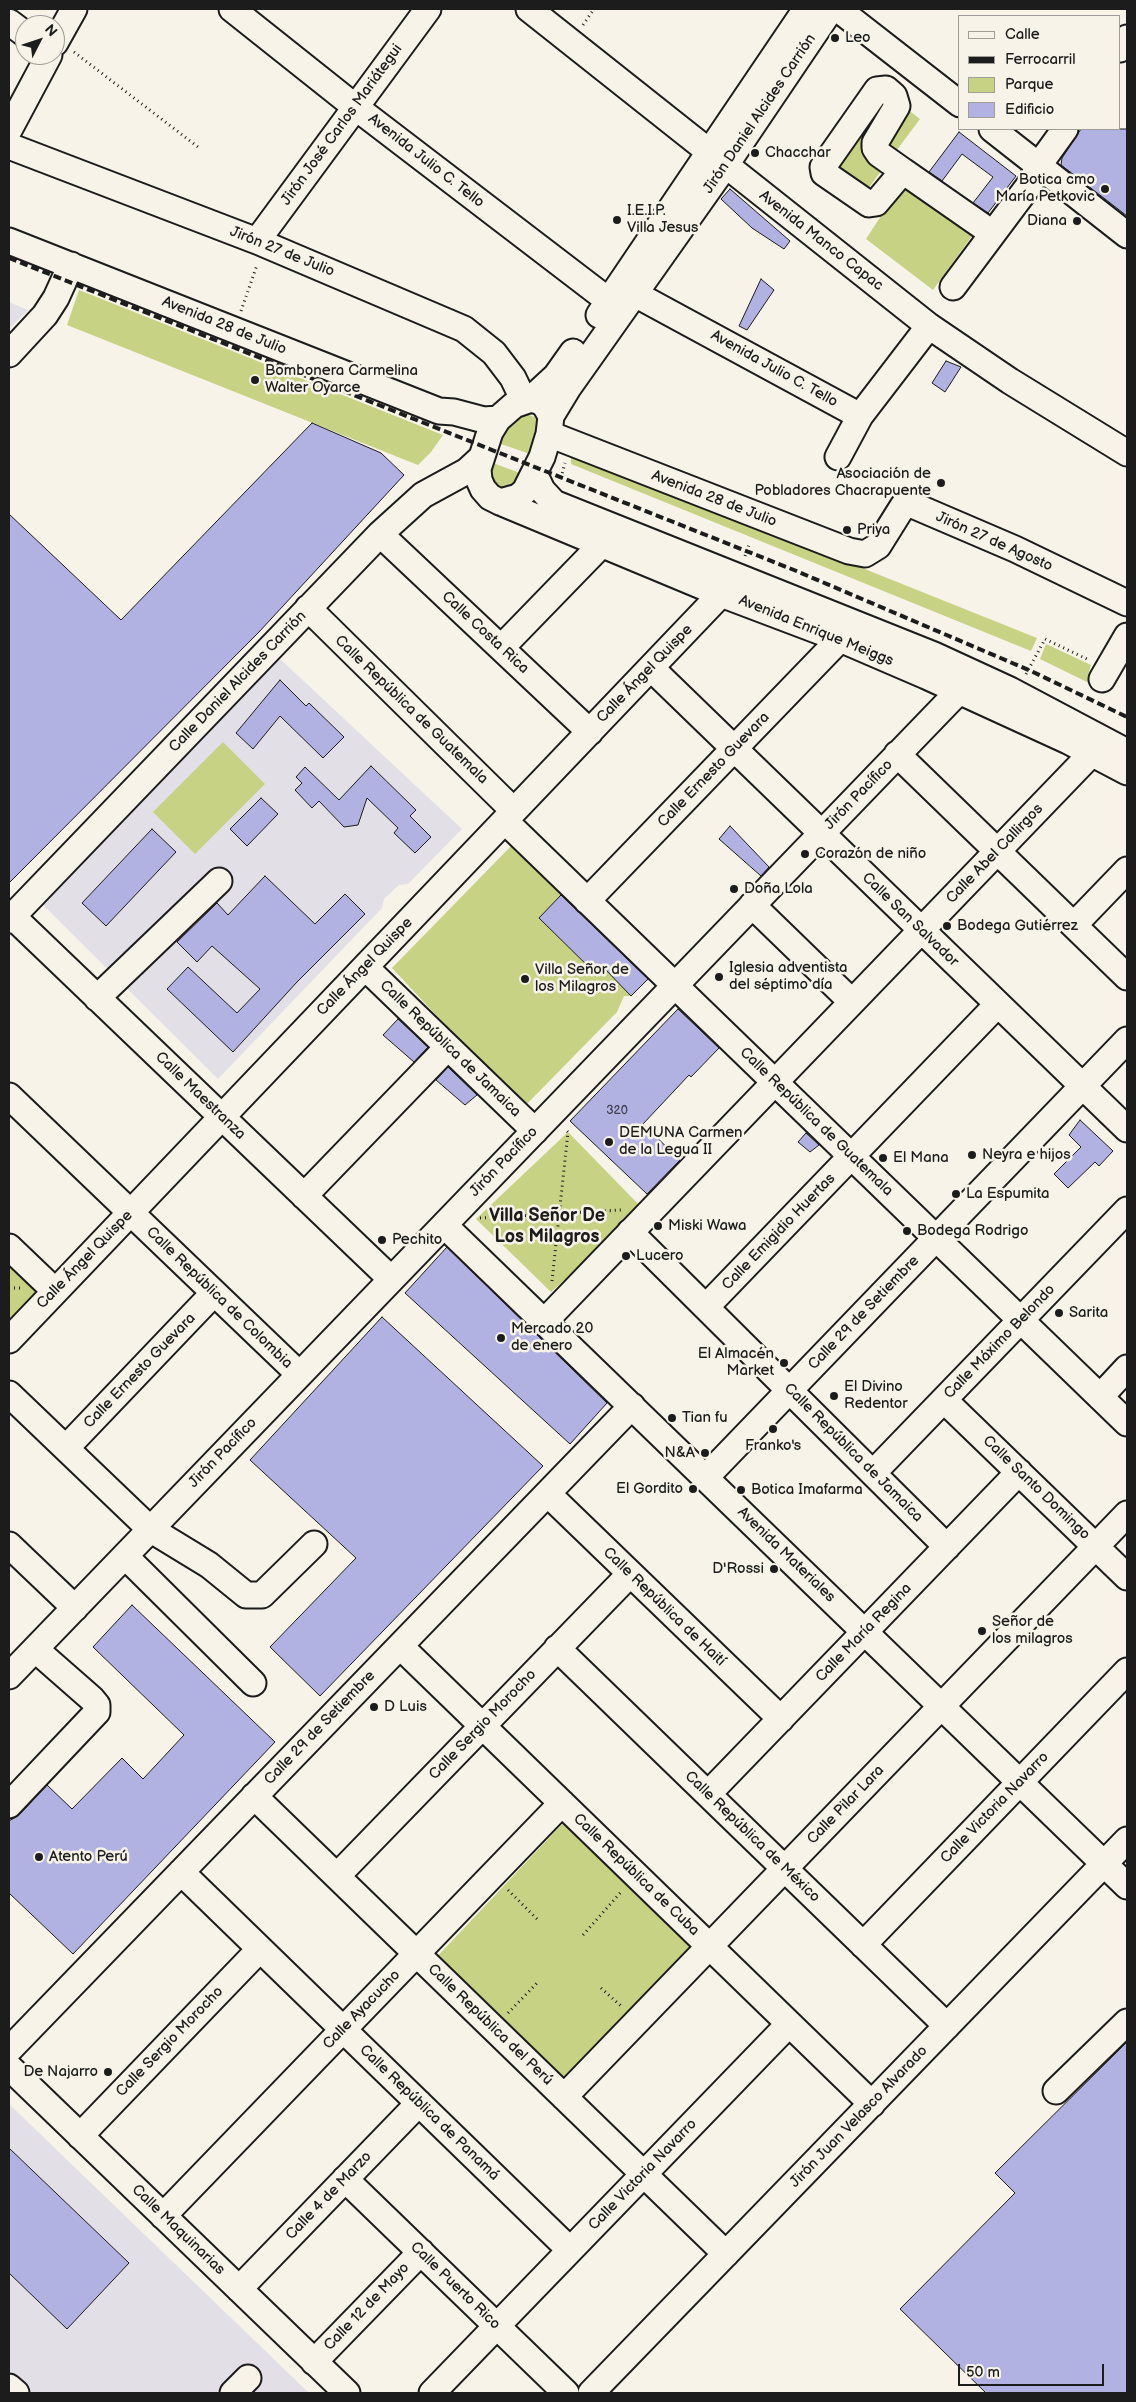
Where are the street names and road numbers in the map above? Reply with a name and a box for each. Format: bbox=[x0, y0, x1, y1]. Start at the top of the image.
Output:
street label: Jirón Daniel Alcides Carrión bbox=[700, 31, 820, 197]
street label: Jirón José Carlos Mariátegui bbox=[278, 41, 406, 209]
street label: Avenida Julio C. Tello bbox=[364, 110, 488, 212]
street label: Avenida Manco Capac bbox=[755, 187, 887, 295]
street label: Jirón 27 de Julio bbox=[227, 223, 337, 281]
street label: Avenida 28 de Julio bbox=[159, 293, 289, 359]
street label: Avenida Julio C. Tello bbox=[707, 327, 841, 411]
street label: Avenida 28 de Julio bbox=[649, 467, 779, 531]
street label: Jirón 27 de Agosto bbox=[933, 508, 1055, 576]
street label: Calle Costa Rica bbox=[438, 588, 532, 678]
street label: Avenida Enrique Meiggs bbox=[736, 592, 896, 670]
street label: Calle Daniel Alcides Carrión bbox=[166, 608, 310, 756]
street label: Calle Ángel Quispe bbox=[593, 621, 697, 727]
street label: Calle República de Guatemala bbox=[331, 632, 491, 788]
street label: Calle Ernesto Guevara bbox=[654, 709, 774, 831]
street label: Jirón Pacífico bbox=[821, 756, 897, 834]
street label: Calle Abel Callirgos bbox=[943, 800, 1047, 908]
street label: Calle San Salvador bbox=[858, 869, 962, 971]
street label: Calle Ángel Quispe bbox=[313, 914, 417, 1020]
street label: Calle República de Jamaica bbox=[376, 977, 524, 1121]
street label: Calle República de Guatemala bbox=[736, 1044, 896, 1200]
street label: Calle Maestranza bbox=[151, 1048, 249, 1144]
street label: Jirón Pacífico bbox=[466, 1123, 542, 1201]
street label: Calle Emigidio Huertas bbox=[719, 1170, 839, 1294]
street label: Calle Ángel Quispe bbox=[33, 1207, 137, 1313]
street label: Calle República de Colombia bbox=[142, 1223, 296, 1373]
street label: Calle 29 de Setiembre bbox=[805, 1252, 923, 1374]
street label: Calle Máximo Belondo bbox=[941, 1281, 1059, 1403]
street label: Calle Ernesto Guevara bbox=[80, 1310, 200, 1432]
street label: Calle República de Jamaica bbox=[780, 1380, 926, 1526]
street label: Jirón Pacífico bbox=[185, 1414, 261, 1492]
street label: Calle Santo Domingo bbox=[979, 1432, 1093, 1544]
street label: Avenida Materiales bbox=[733, 1504, 839, 1606]
street label: Calle República de Haití bbox=[599, 1544, 729, 1670]
street label: Calle María Regina bbox=[812, 1580, 916, 1686]
street label: Calle Sergio Morocho bbox=[426, 1666, 540, 1784]
street label: Calle 29 de Setiembre bbox=[261, 1667, 379, 1789]
street label: Calle Victoria Navarro bbox=[937, 1749, 1053, 1867]
street label: Calle Pilar Lara bbox=[804, 1762, 888, 1848]
street label: Calle República de México bbox=[681, 1768, 823, 1906]
street label: Calle República de Cuba bbox=[569, 1810, 703, 1940]
street label: Calle República del Perú bbox=[424, 1960, 556, 2090]
street label: Calle Ayacucho bbox=[320, 1966, 404, 2054]
street label: Calle Sergio Morocho bbox=[113, 1983, 227, 2101]
street label: Calle República de Panamá bbox=[355, 2041, 503, 2185]
street label: Jirón Juan Velasco Alvarado bbox=[786, 2042, 932, 2192]
street label: Calle Victoria Navarro bbox=[585, 2116, 701, 2234]
street label: Calle 4 de Marzo bbox=[282, 2148, 376, 2244]
street label: Calle Maquinarias bbox=[128, 2181, 228, 2279]
street label: Calle Puerto Rico bbox=[406, 2238, 504, 2334]
street label: Calle 12 de Mayo bbox=[320, 2259, 414, 2355]

